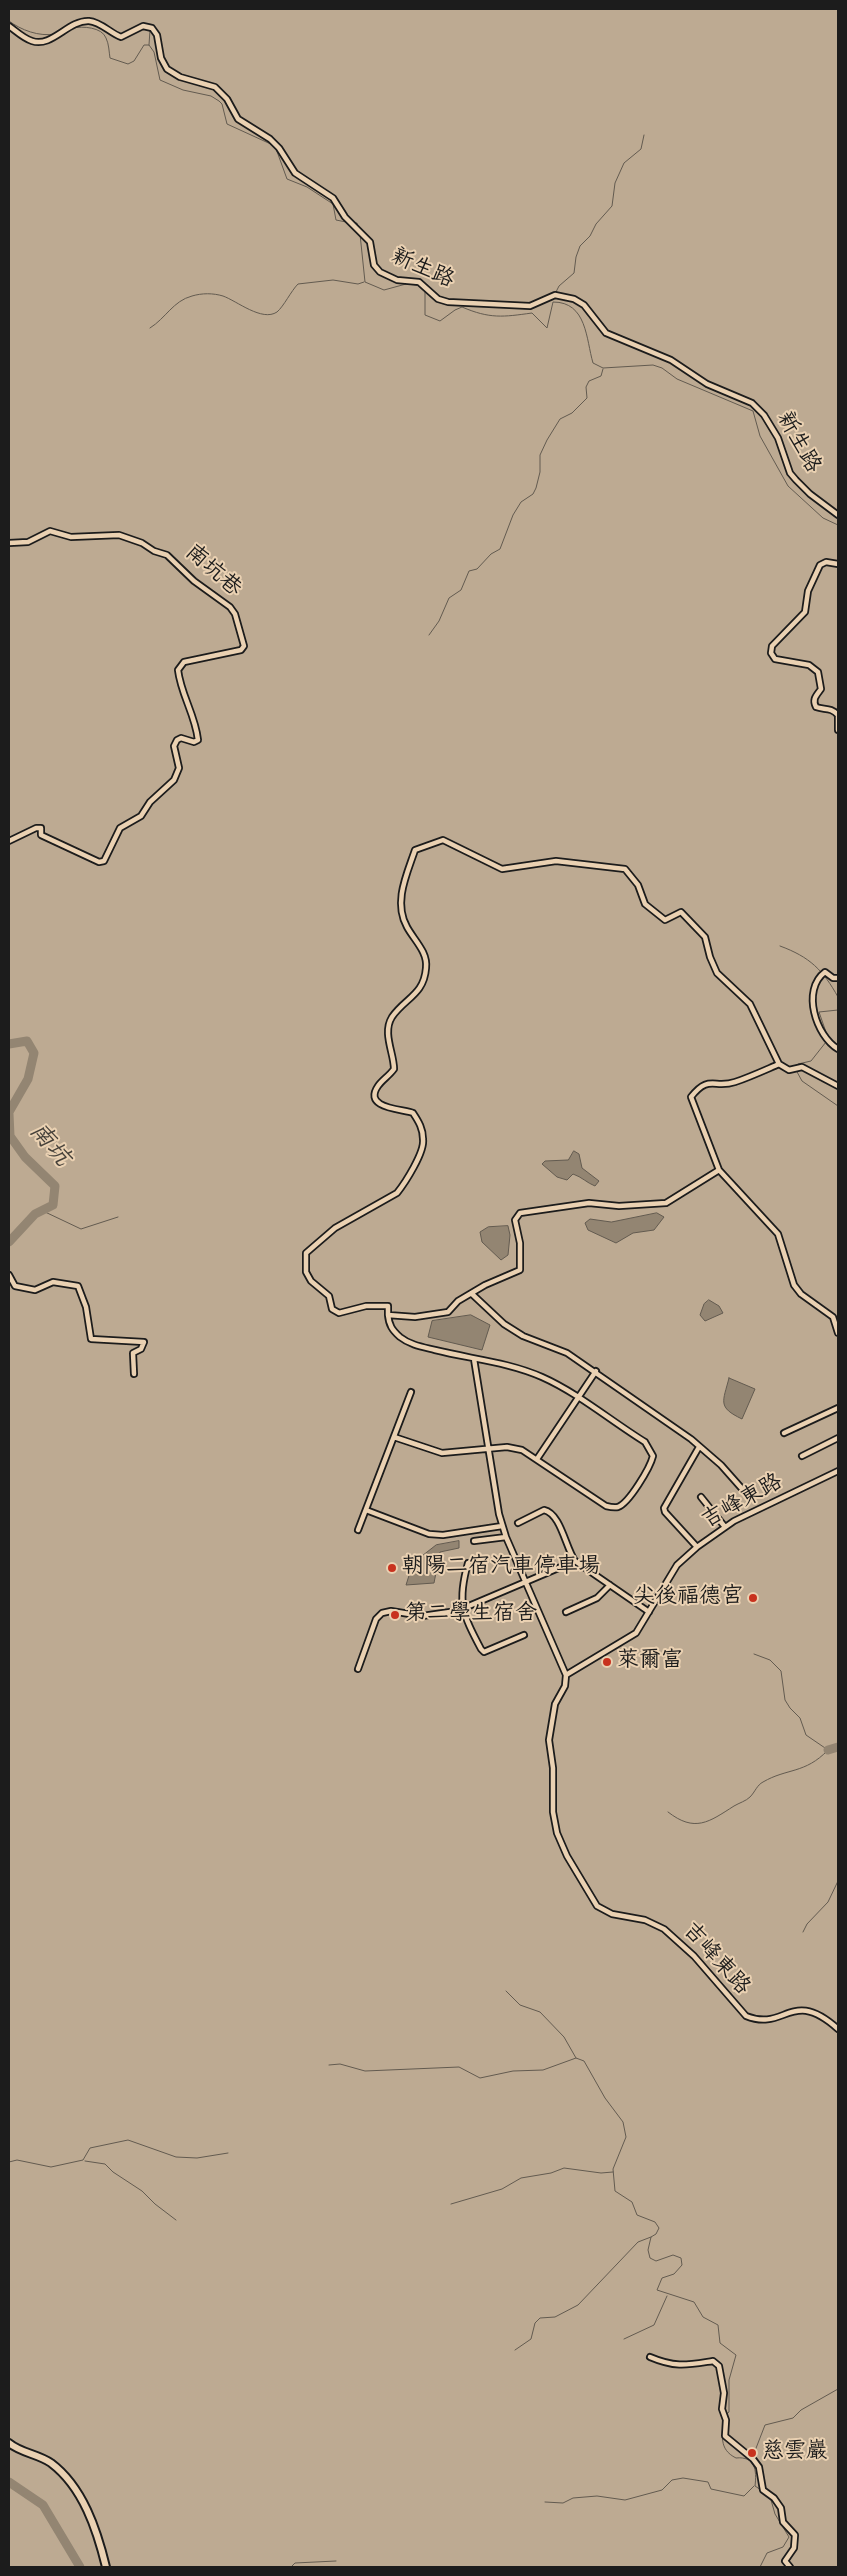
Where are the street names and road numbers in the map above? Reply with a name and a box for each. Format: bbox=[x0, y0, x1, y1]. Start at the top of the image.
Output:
street label: 新生路 bbox=[386, 245, 458, 295]
street label: 新生路 bbox=[769, 408, 825, 478]
street label: 南坑巷 bbox=[178, 540, 246, 604]
street label: 吉峰東路 bbox=[698, 1470, 788, 1536]
street label: 吉峰東路 bbox=[676, 1918, 754, 2002]

